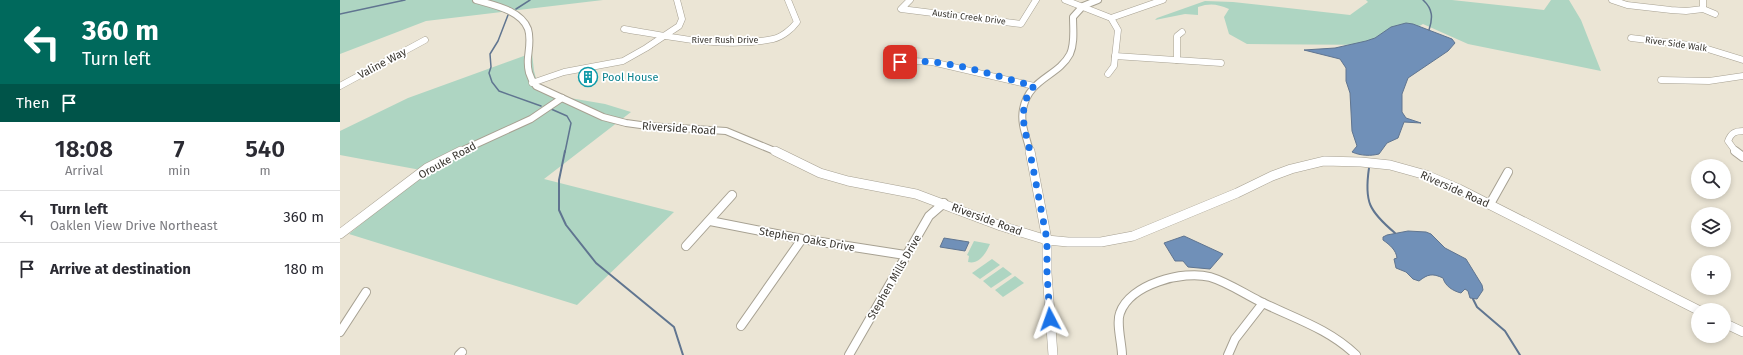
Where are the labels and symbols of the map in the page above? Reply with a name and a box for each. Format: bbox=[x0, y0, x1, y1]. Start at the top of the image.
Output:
street label: Austin Creek Drive bbox=[932, 8, 1006, 26]
street label: River Rush Drive bbox=[692, 35, 758, 45]
street label: River Side Walk bbox=[1644, 35, 1708, 53]
street label: Valine Way bbox=[356, 45, 409, 82]
pin bbox=[883, 45, 917, 79]
building icon: Pool House bbox=[577, 66, 599, 88]
place label: Pool House bbox=[602, 71, 659, 84]
street label: Riverside Road bbox=[641, 119, 716, 138]
street label: Orouke Road bbox=[416, 139, 478, 182]
street label: Riverside Road bbox=[1418, 168, 1491, 211]
street label: Riverside Road bbox=[950, 201, 1024, 238]
street label: Stephen Oaks Drive bbox=[758, 225, 856, 254]
street label: Stephen Mills Drive bbox=[865, 232, 924, 322]
position arrow bbox=[1029, 298, 1071, 340]

